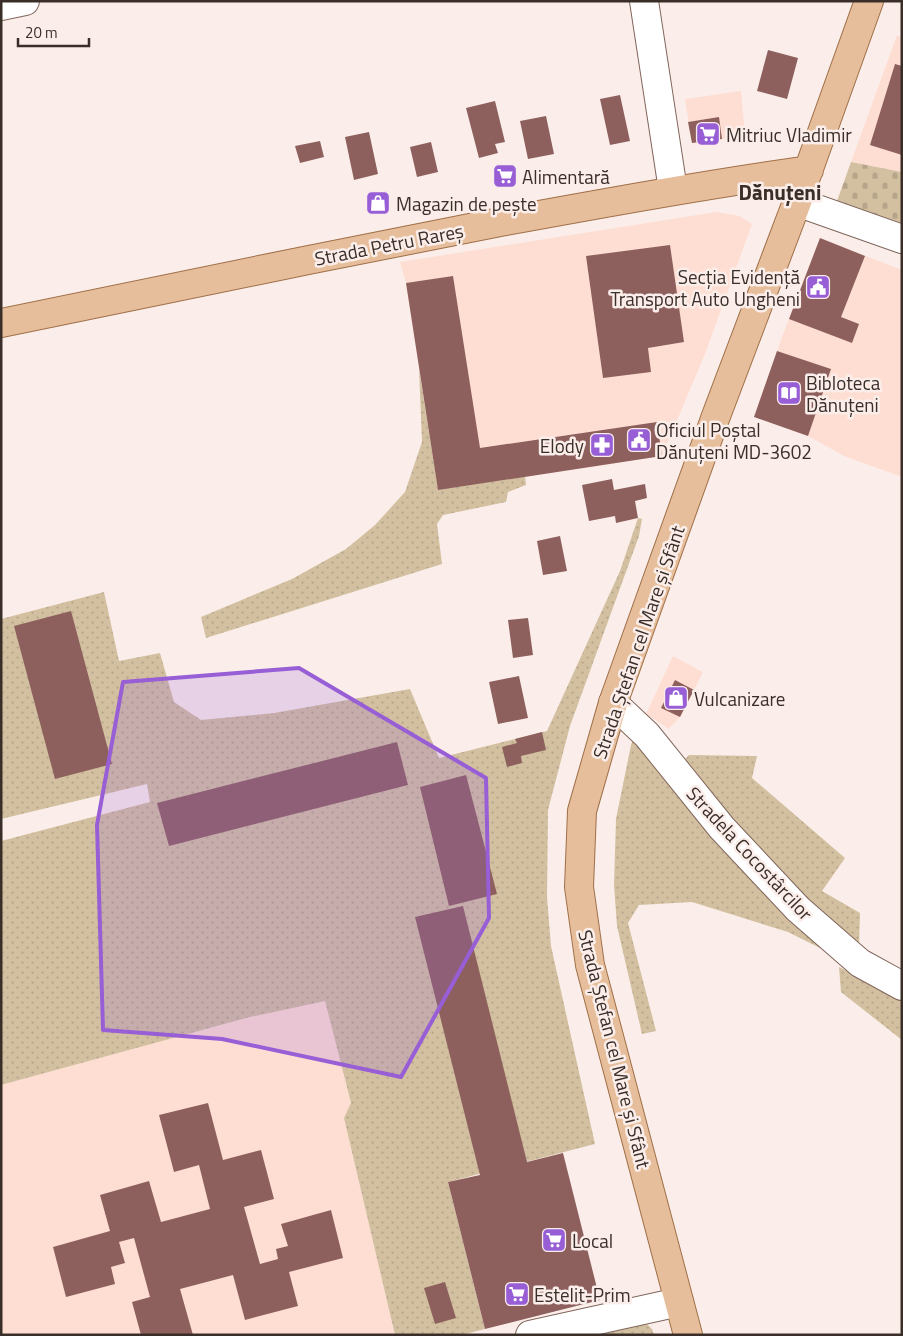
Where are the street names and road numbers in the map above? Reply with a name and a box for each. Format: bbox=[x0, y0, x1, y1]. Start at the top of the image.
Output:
street label: Strada Petru Rareș bbox=[312, 215, 466, 273]
street label: Strada Ștefan cel Mare și Sfânt bbox=[584, 521, 692, 763]
street label: Stradela Cocostârcilor bbox=[680, 780, 820, 927]
street label: Strada Ștefan cel Mare și Sfânt bbox=[571, 927, 659, 1172]

